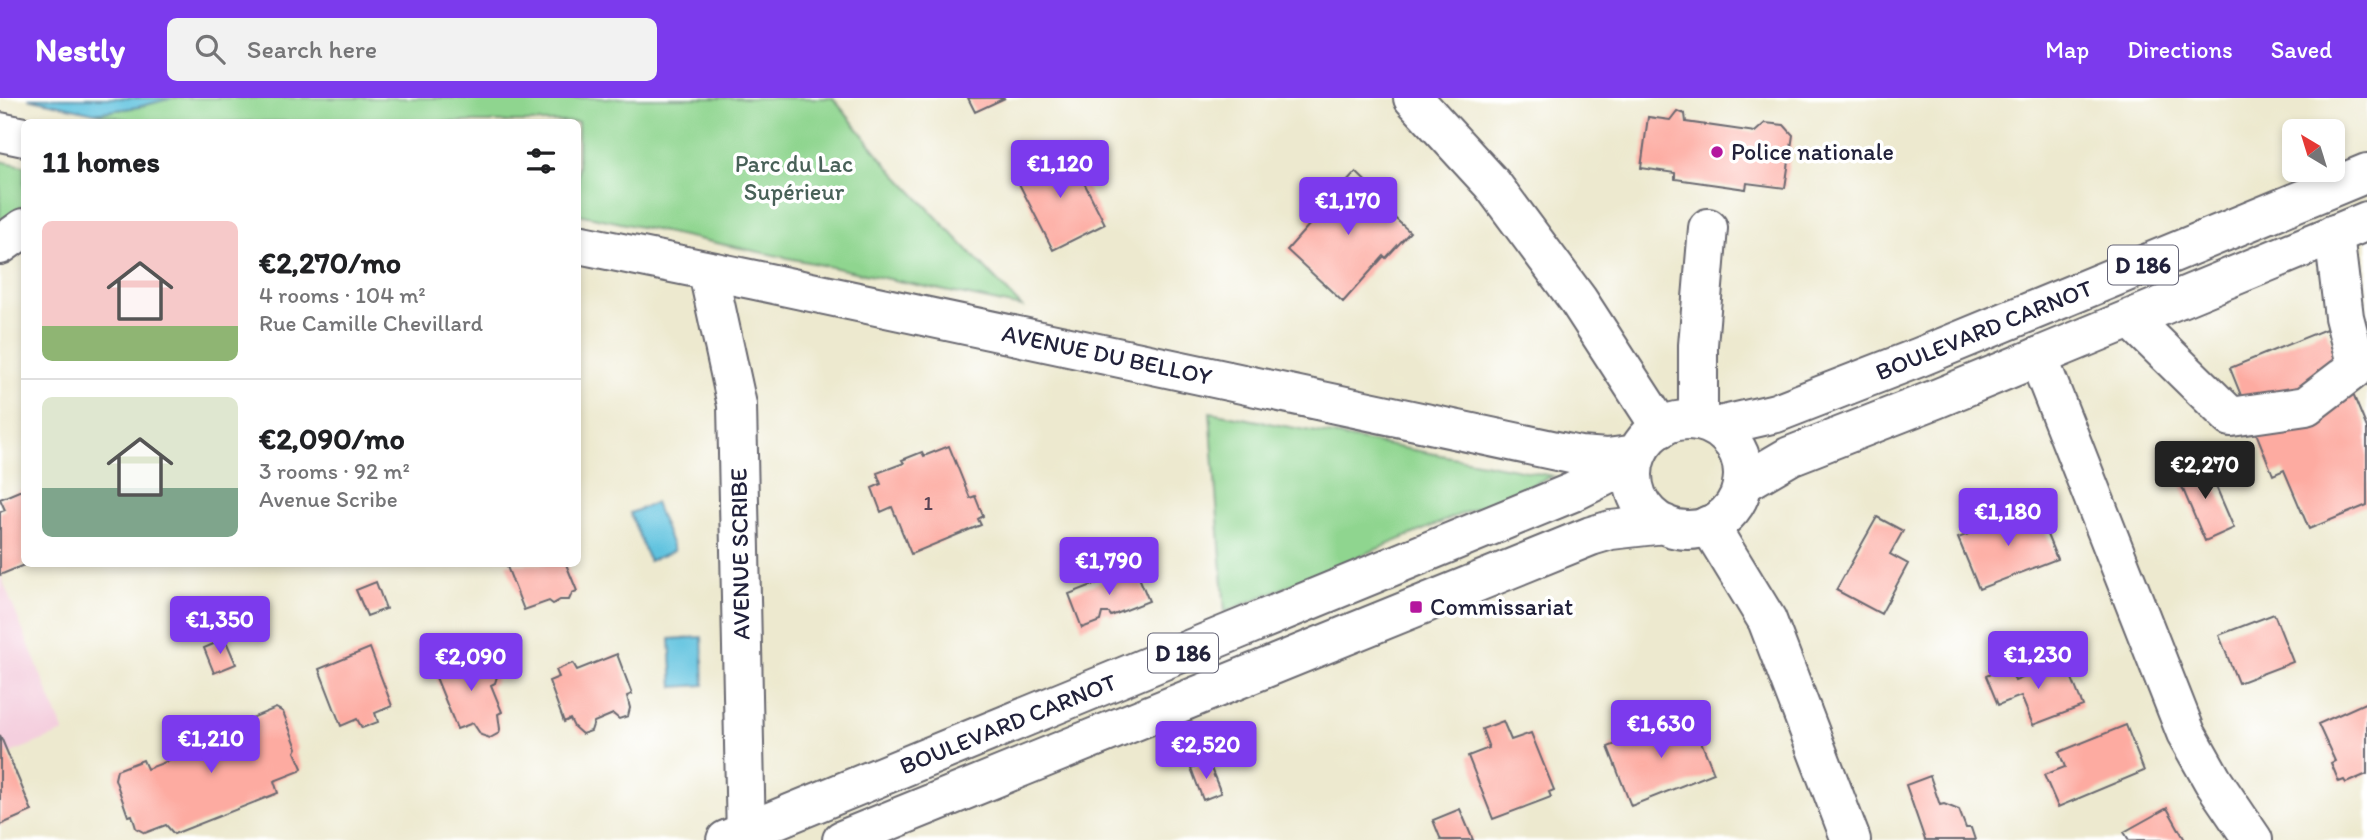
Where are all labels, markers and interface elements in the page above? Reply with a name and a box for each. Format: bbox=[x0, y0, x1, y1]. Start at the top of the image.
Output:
search box bbox=[167, 18, 657, 81]
text: Nestly bbox=[35, 30, 125, 69]
icon: search bbox=[191, 30, 229, 68]
text: Search here bbox=[247, 33, 377, 65]
text: Map bbox=[2045, 35, 2089, 64]
text: Directions bbox=[2127, 35, 2233, 64]
text: Saved bbox=[2271, 35, 2332, 64]
north arrow bbox=[2282, 119, 2345, 182]
map controls bbox=[2282, 119, 2345, 182]
place label: Police nationale bbox=[1731, 137, 1894, 166]
pin: €1,120 bbox=[1003, 140, 1117, 200]
icon: filters bbox=[522, 142, 560, 180]
text: 11 homes bbox=[42, 143, 160, 180]
marker: Police nationale bbox=[1709, 144, 1725, 160]
park label: Parc du Lac Supérieur bbox=[735, 149, 853, 206]
text: €1,120 bbox=[1027, 149, 1093, 177]
pin: €1,170 bbox=[1291, 178, 1405, 237]
text: €1,170 bbox=[1315, 186, 1381, 214]
text: €2,270/mo bbox=[259, 244, 401, 281]
road number: D 186 bbox=[2108, 246, 2178, 284]
icon: home bbox=[98, 249, 182, 333]
street label: BOULEVARD CARNOT bbox=[1871, 273, 2097, 386]
text: 4 rooms · 104 m² bbox=[259, 281, 426, 309]
text: Rue Camille Chevillard bbox=[259, 309, 483, 337]
street label: AVENUE DU BELLOY bbox=[1000, 318, 1215, 391]
text: €2,090/mo bbox=[259, 420, 405, 457]
icon: home bbox=[98, 425, 182, 509]
pin: €2,270 bbox=[2148, 442, 2262, 501]
text: €2,270 bbox=[2171, 450, 2239, 478]
text: 3 rooms · 92 m² bbox=[259, 457, 410, 485]
street label: AVENUE SCRIBE bbox=[724, 468, 755, 640]
text: Avenue Scribe bbox=[259, 485, 398, 513]
pin: €1,180 bbox=[1951, 489, 2065, 548]
house number: 1 bbox=[923, 490, 933, 515]
text: €1,180 bbox=[1975, 497, 2041, 525]
pin: €1,790 bbox=[1052, 538, 1166, 597]
text: €1,790 bbox=[1076, 546, 1142, 574]
place label: Commissariat bbox=[1430, 592, 1573, 621]
pin: €1,350 bbox=[163, 596, 277, 656]
marker: Commissariat bbox=[1408, 599, 1424, 615]
text: €1,350 bbox=[186, 605, 254, 633]
pin: €1,230 bbox=[1981, 632, 2095, 691]
pin: €2,090 bbox=[414, 634, 528, 693]
road number: D 186 bbox=[1148, 634, 1218, 673]
text: €1,230 bbox=[2004, 640, 2072, 668]
text: €2,090 bbox=[435, 642, 507, 670]
street label: BOULEVARD CARNOT bbox=[895, 667, 1121, 780]
pin: €1,630 bbox=[1604, 700, 1718, 760]
text: €1,630 bbox=[1627, 709, 1695, 737]
pin: €1,210 bbox=[154, 716, 268, 775]
pin: €2,520 bbox=[1149, 722, 1263, 781]
text: €1,210 bbox=[178, 724, 244, 752]
text: €2,520 bbox=[1171, 730, 1241, 758]

